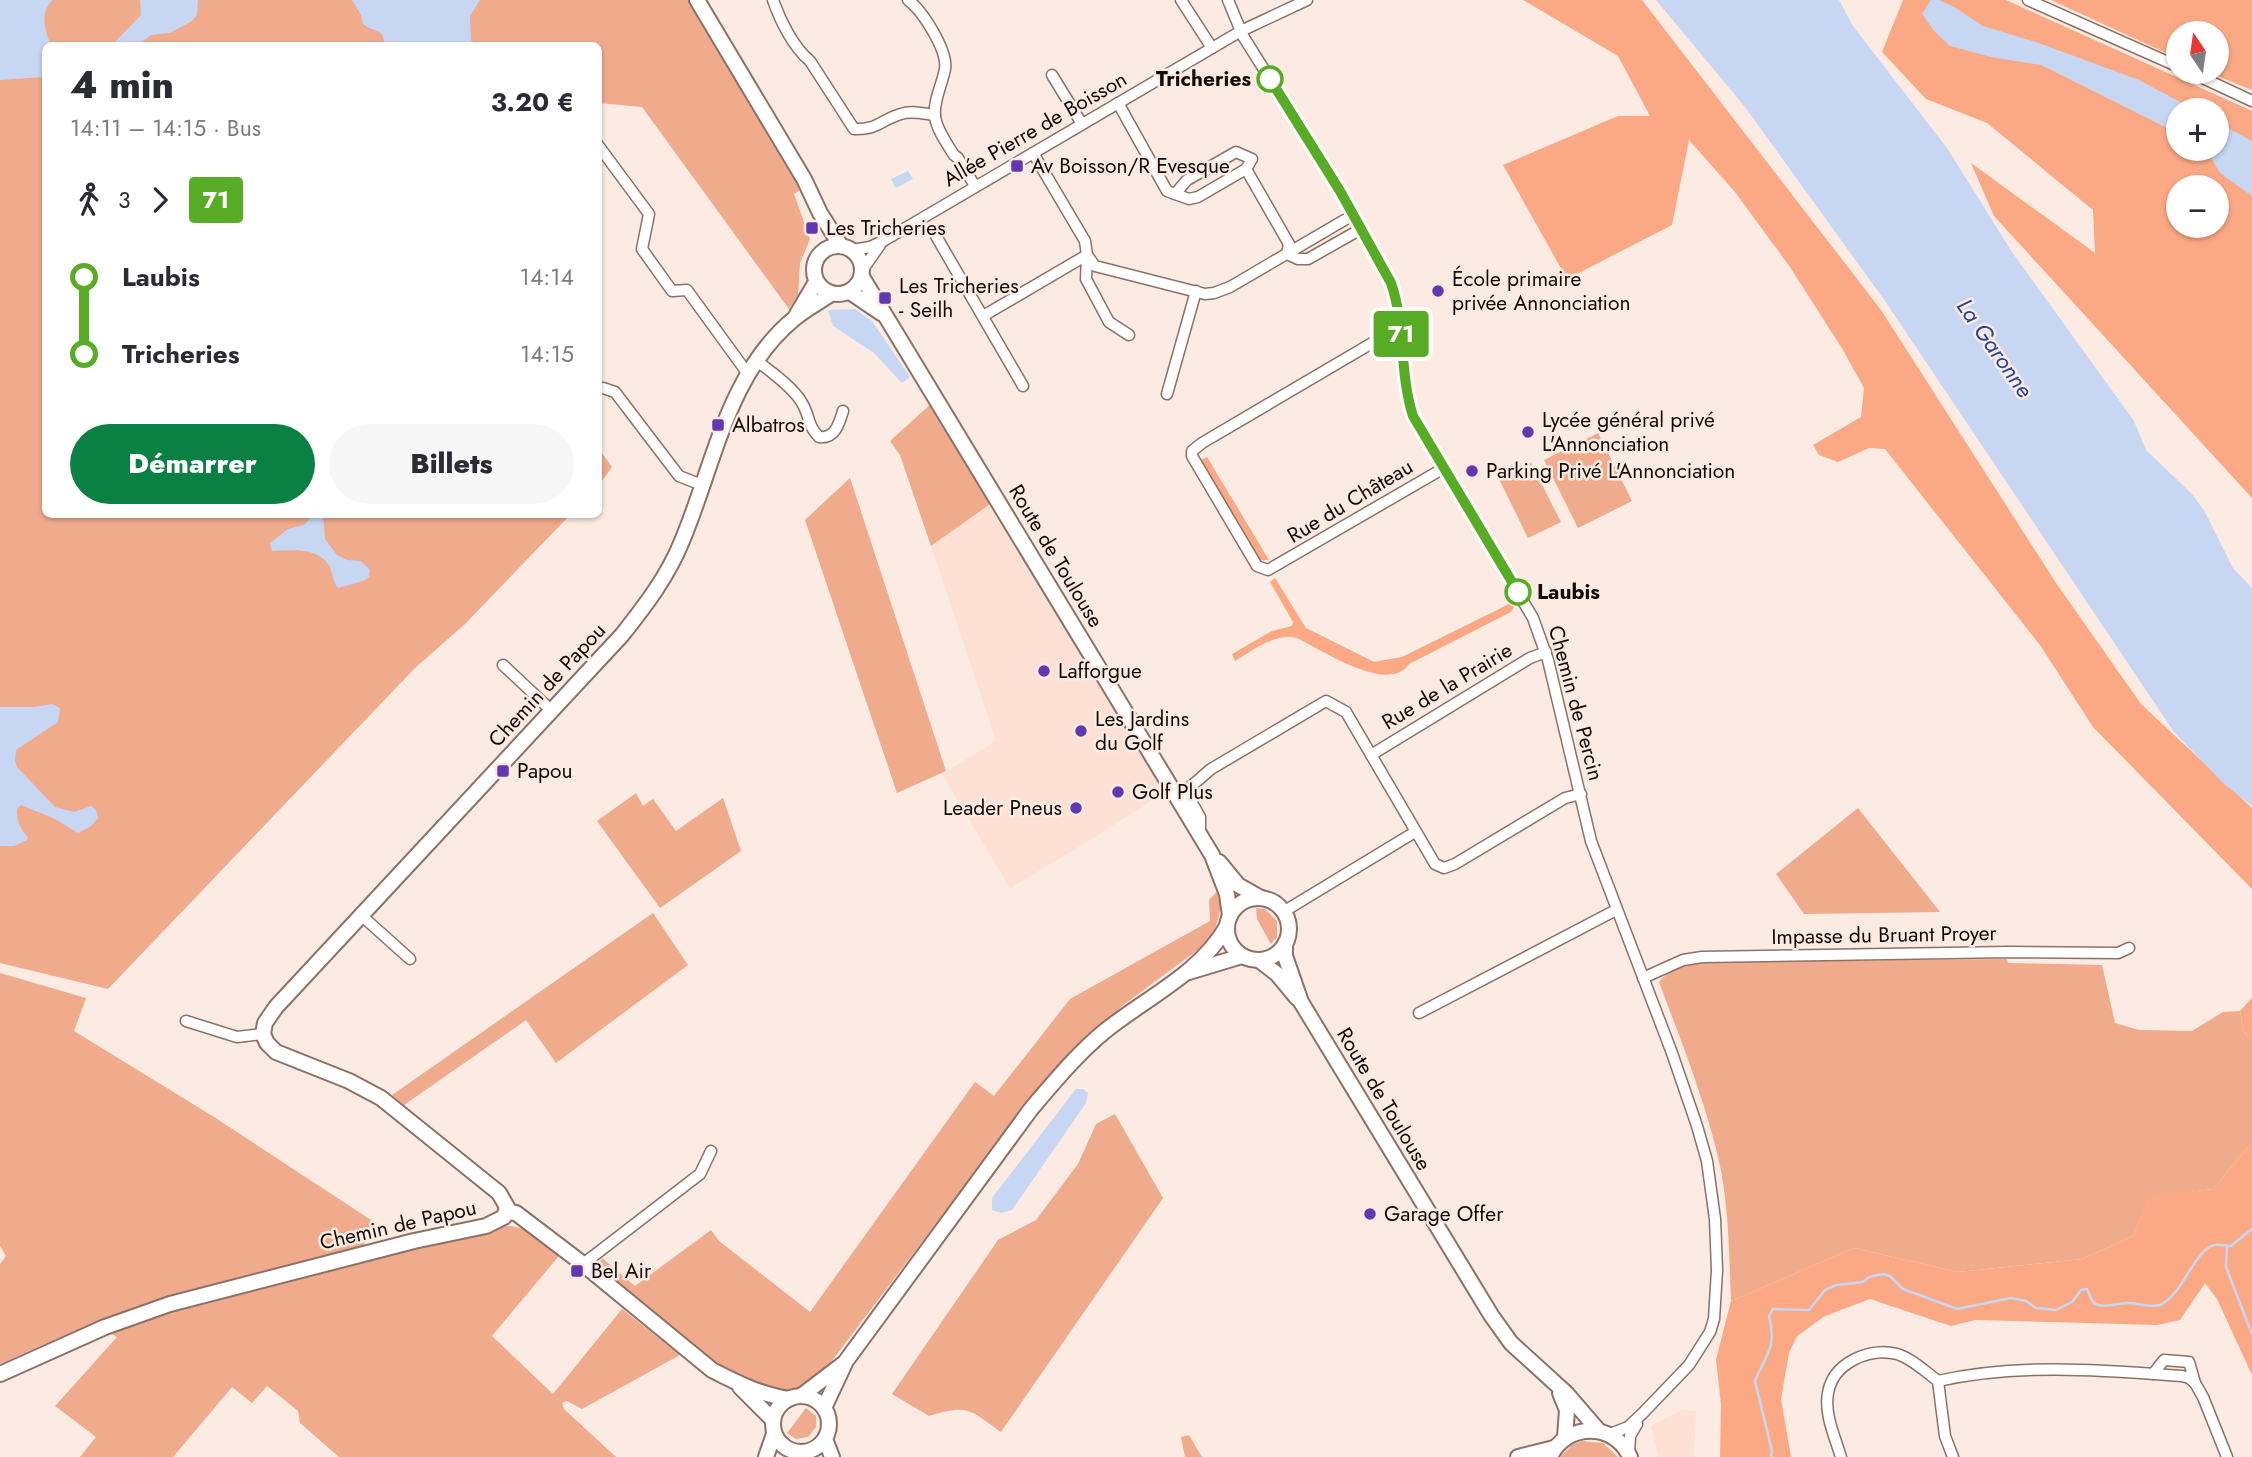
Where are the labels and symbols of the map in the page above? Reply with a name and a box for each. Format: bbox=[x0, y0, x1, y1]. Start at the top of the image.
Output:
north arrow bbox=[2166, 21, 2230, 84]
street label: Allée Pierre de Boisson bbox=[938, 64, 1132, 194]
place label: Tricheries bbox=[1156, 64, 1251, 94]
marker: Tricheries bbox=[1257, 66, 1283, 92]
place label: Av Boisson/R Evesque bbox=[1031, 151, 1230, 181]
marker: Av Boisson/R Evesque bbox=[1009, 158, 1025, 174]
place label: Les Tricheries bbox=[826, 213, 946, 243]
marker: Les Tricheries bbox=[804, 220, 820, 236]
place label: École primaire privée Annonciation bbox=[1452, 264, 1630, 318]
place label: Les Tricheries - Seilh bbox=[899, 271, 1019, 325]
marker: École primaire privée Annonciation bbox=[1430, 283, 1446, 299]
marker: Les Tricheries - Seilh bbox=[877, 290, 893, 306]
water label: La Garonne bbox=[1948, 291, 2042, 405]
line badge: 71 bbox=[1370, 311, 1432, 357]
place label: Lycée général privé L'Annonciation bbox=[1542, 405, 1715, 459]
place label: Albatros bbox=[732, 410, 805, 440]
marker: Albatros bbox=[710, 417, 726, 433]
marker: Lycée général privé L'Annonciation bbox=[1520, 424, 1536, 440]
street label: Rue du Château bbox=[1282, 452, 1418, 550]
place label: Parking Privé L'Annonciation bbox=[1486, 456, 1735, 486]
marker: Parking Privé L'Annonciation bbox=[1464, 463, 1480, 479]
street label: Route de Toulouse bbox=[1001, 479, 1111, 633]
place label: Laubis bbox=[1537, 577, 1600, 607]
marker: Laubis bbox=[1505, 579, 1531, 605]
street label: Chemin de Papou bbox=[481, 616, 613, 754]
street label: Chemin de Percin bbox=[1541, 622, 1611, 784]
street label: Rue de la Prairie bbox=[1376, 635, 1518, 737]
place label: Lafforgue bbox=[1058, 656, 1142, 686]
marker: Lafforgue bbox=[1036, 663, 1052, 679]
place label: Les Jardins du Golf bbox=[1095, 704, 1189, 758]
marker: Les Jardins du Golf bbox=[1073, 723, 1089, 739]
place label: Papou bbox=[517, 756, 572, 786]
marker: Papou bbox=[495, 763, 511, 779]
place label: Golf Plus bbox=[1132, 777, 1213, 807]
marker: Golf Plus bbox=[1110, 784, 1126, 800]
place label: Leader Pneus bbox=[943, 793, 1062, 823]
marker: Leader Pneus bbox=[1068, 800, 1084, 816]
street label: Impasse du Bruant Proyer bbox=[1771, 918, 1998, 952]
street label: Route de Toulouse bbox=[1329, 1022, 1439, 1176]
street label: Chemin de Papou bbox=[317, 1192, 479, 1258]
place label: Garage Offer bbox=[1384, 1199, 1504, 1229]
marker: Garage Offer bbox=[1362, 1206, 1378, 1222]
place label: Bel Air bbox=[591, 1256, 652, 1286]
marker: Bel Air bbox=[569, 1263, 585, 1279]

